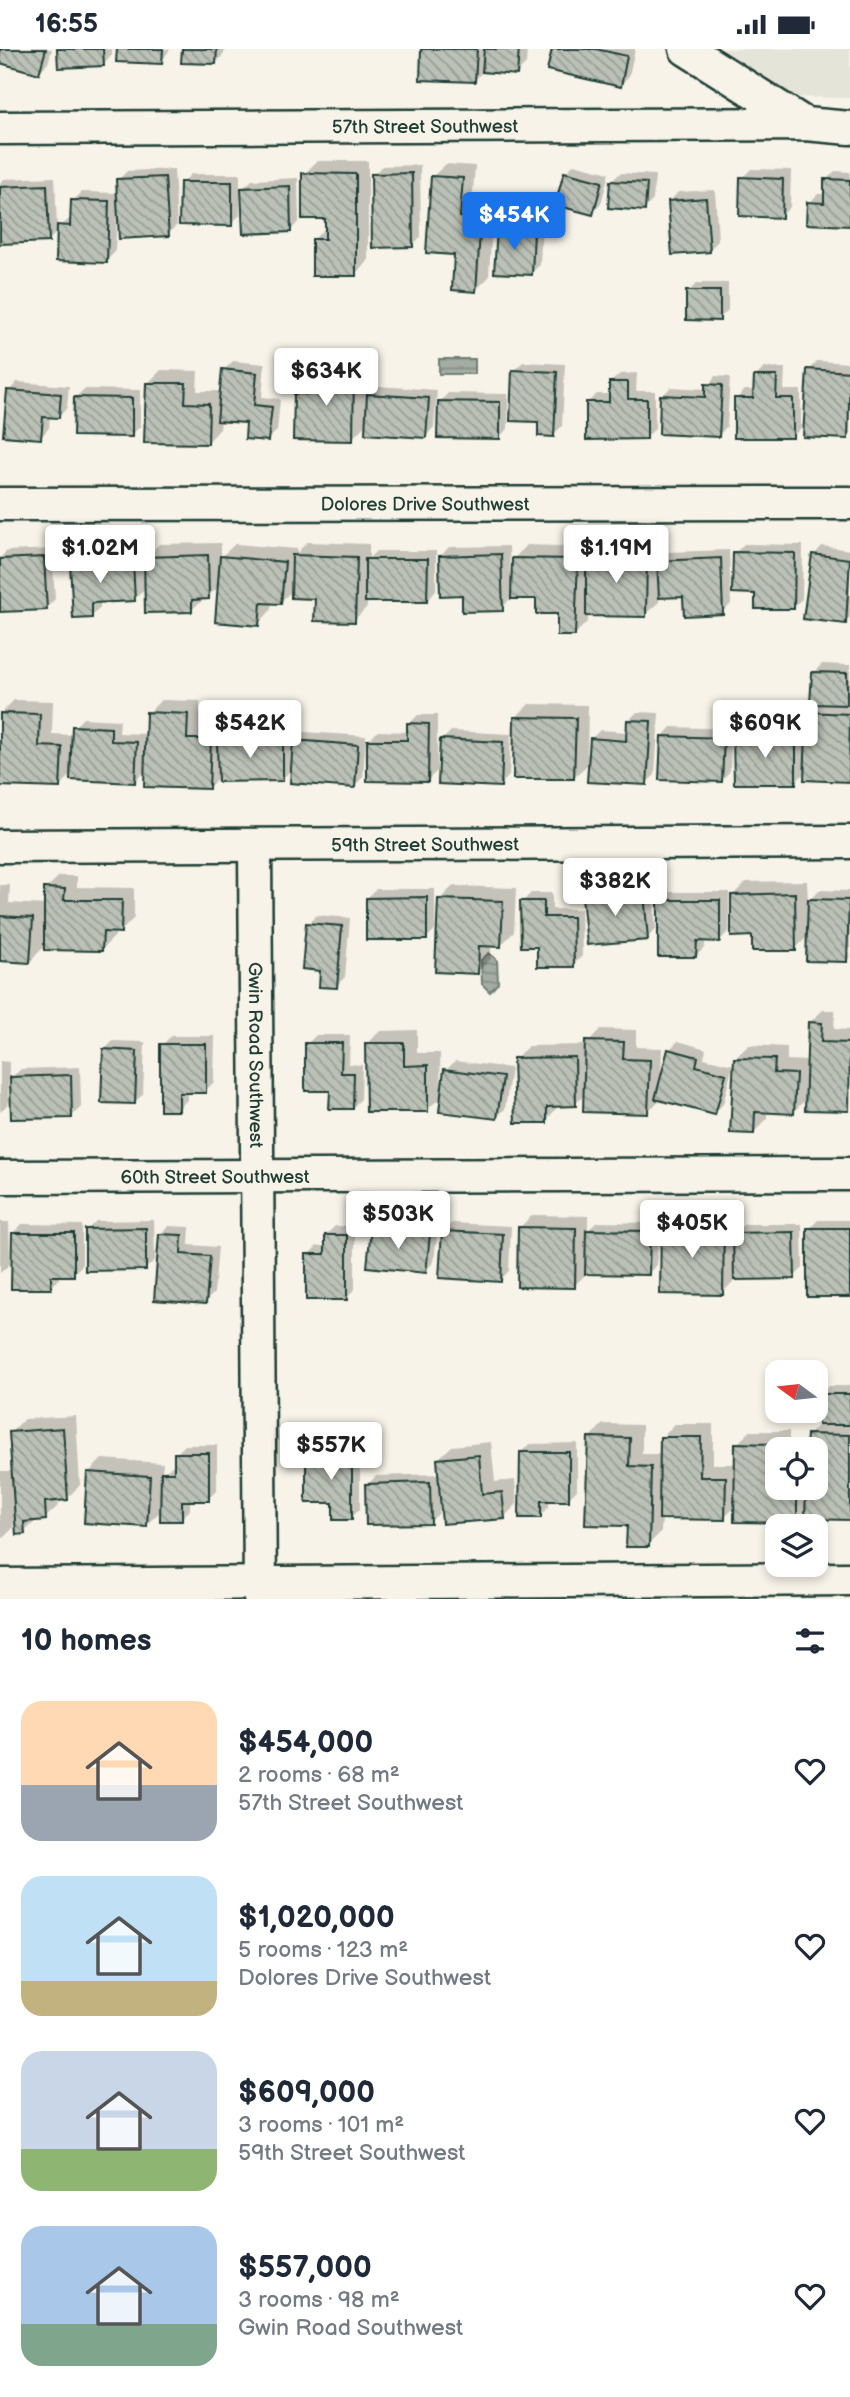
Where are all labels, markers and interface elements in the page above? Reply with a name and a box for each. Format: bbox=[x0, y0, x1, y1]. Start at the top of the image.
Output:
text: 16:55 bbox=[35, 9, 98, 40]
street label: 57th Street Southwest bbox=[332, 115, 518, 139]
pin: $454K bbox=[465, 193, 563, 252]
text: $454K bbox=[478, 201, 550, 229]
pin: $634K bbox=[277, 349, 375, 408]
text: $634K bbox=[290, 357, 362, 385]
street label: Dolores Drive Southwest bbox=[320, 493, 530, 517]
pin: $1.02M bbox=[43, 525, 157, 585]
pin: $1.19M bbox=[559, 525, 673, 585]
text: $1.02M bbox=[61, 534, 139, 562]
text: $1.19M bbox=[580, 534, 652, 562]
pin: $542K bbox=[201, 701, 299, 760]
pin: $609K bbox=[716, 701, 814, 760]
text: $542K bbox=[214, 709, 286, 737]
text: $609K bbox=[729, 709, 801, 737]
street label: 59th Street Southwest bbox=[331, 834, 519, 857]
pin: $382K bbox=[566, 859, 664, 918]
text: $382K bbox=[579, 867, 651, 895]
street label: Gwin Road Southwest bbox=[243, 962, 267, 1148]
street label: 60th Street Southwest bbox=[120, 1166, 310, 1190]
pin: $503K bbox=[349, 1191, 447, 1251]
text: $503K bbox=[362, 1200, 434, 1228]
pin: $405K bbox=[643, 1201, 741, 1260]
text: $405K bbox=[656, 1209, 728, 1237]
north arrow bbox=[765, 1360, 828, 1423]
map controls bbox=[765, 1360, 828, 1577]
pin: $557K bbox=[282, 1423, 380, 1482]
text: $557K bbox=[296, 1431, 366, 1459]
button: locate bbox=[765, 1437, 828, 1500]
button: layers bbox=[765, 1514, 828, 1577]
icon: filters bbox=[791, 1622, 829, 1660]
text: 10 homes bbox=[21, 1623, 152, 1659]
text: $454,000 bbox=[238, 1725, 373, 1761]
icon: home bbox=[77, 1729, 161, 1813]
icon: heart bbox=[791, 1752, 829, 1790]
text: 2 rooms · 68 m² bbox=[238, 1761, 400, 1789]
text: 57th Street Southwest bbox=[238, 1789, 463, 1817]
text: $1,020,000 bbox=[238, 1900, 395, 1936]
icon: home bbox=[77, 1904, 161, 1988]
icon: heart bbox=[791, 1927, 829, 1965]
text: 5 rooms · 123 m² bbox=[238, 1936, 408, 1964]
text: Dolores Drive Southwest bbox=[238, 1964, 491, 1992]
text: $609,000 bbox=[238, 2075, 375, 2111]
icon: home bbox=[77, 2079, 161, 2163]
icon: heart bbox=[791, 2102, 829, 2140]
text: 3 rooms · 101 m² bbox=[238, 2111, 404, 2139]
text: 59th Street Southwest bbox=[238, 2139, 465, 2167]
text: $557,000 bbox=[238, 2250, 372, 2286]
icon: home bbox=[77, 2254, 161, 2338]
icon: heart bbox=[791, 2277, 829, 2315]
text: 3 rooms · 98 m² bbox=[238, 2286, 400, 2314]
text: Gwin Road Southwest bbox=[238, 2314, 463, 2342]

